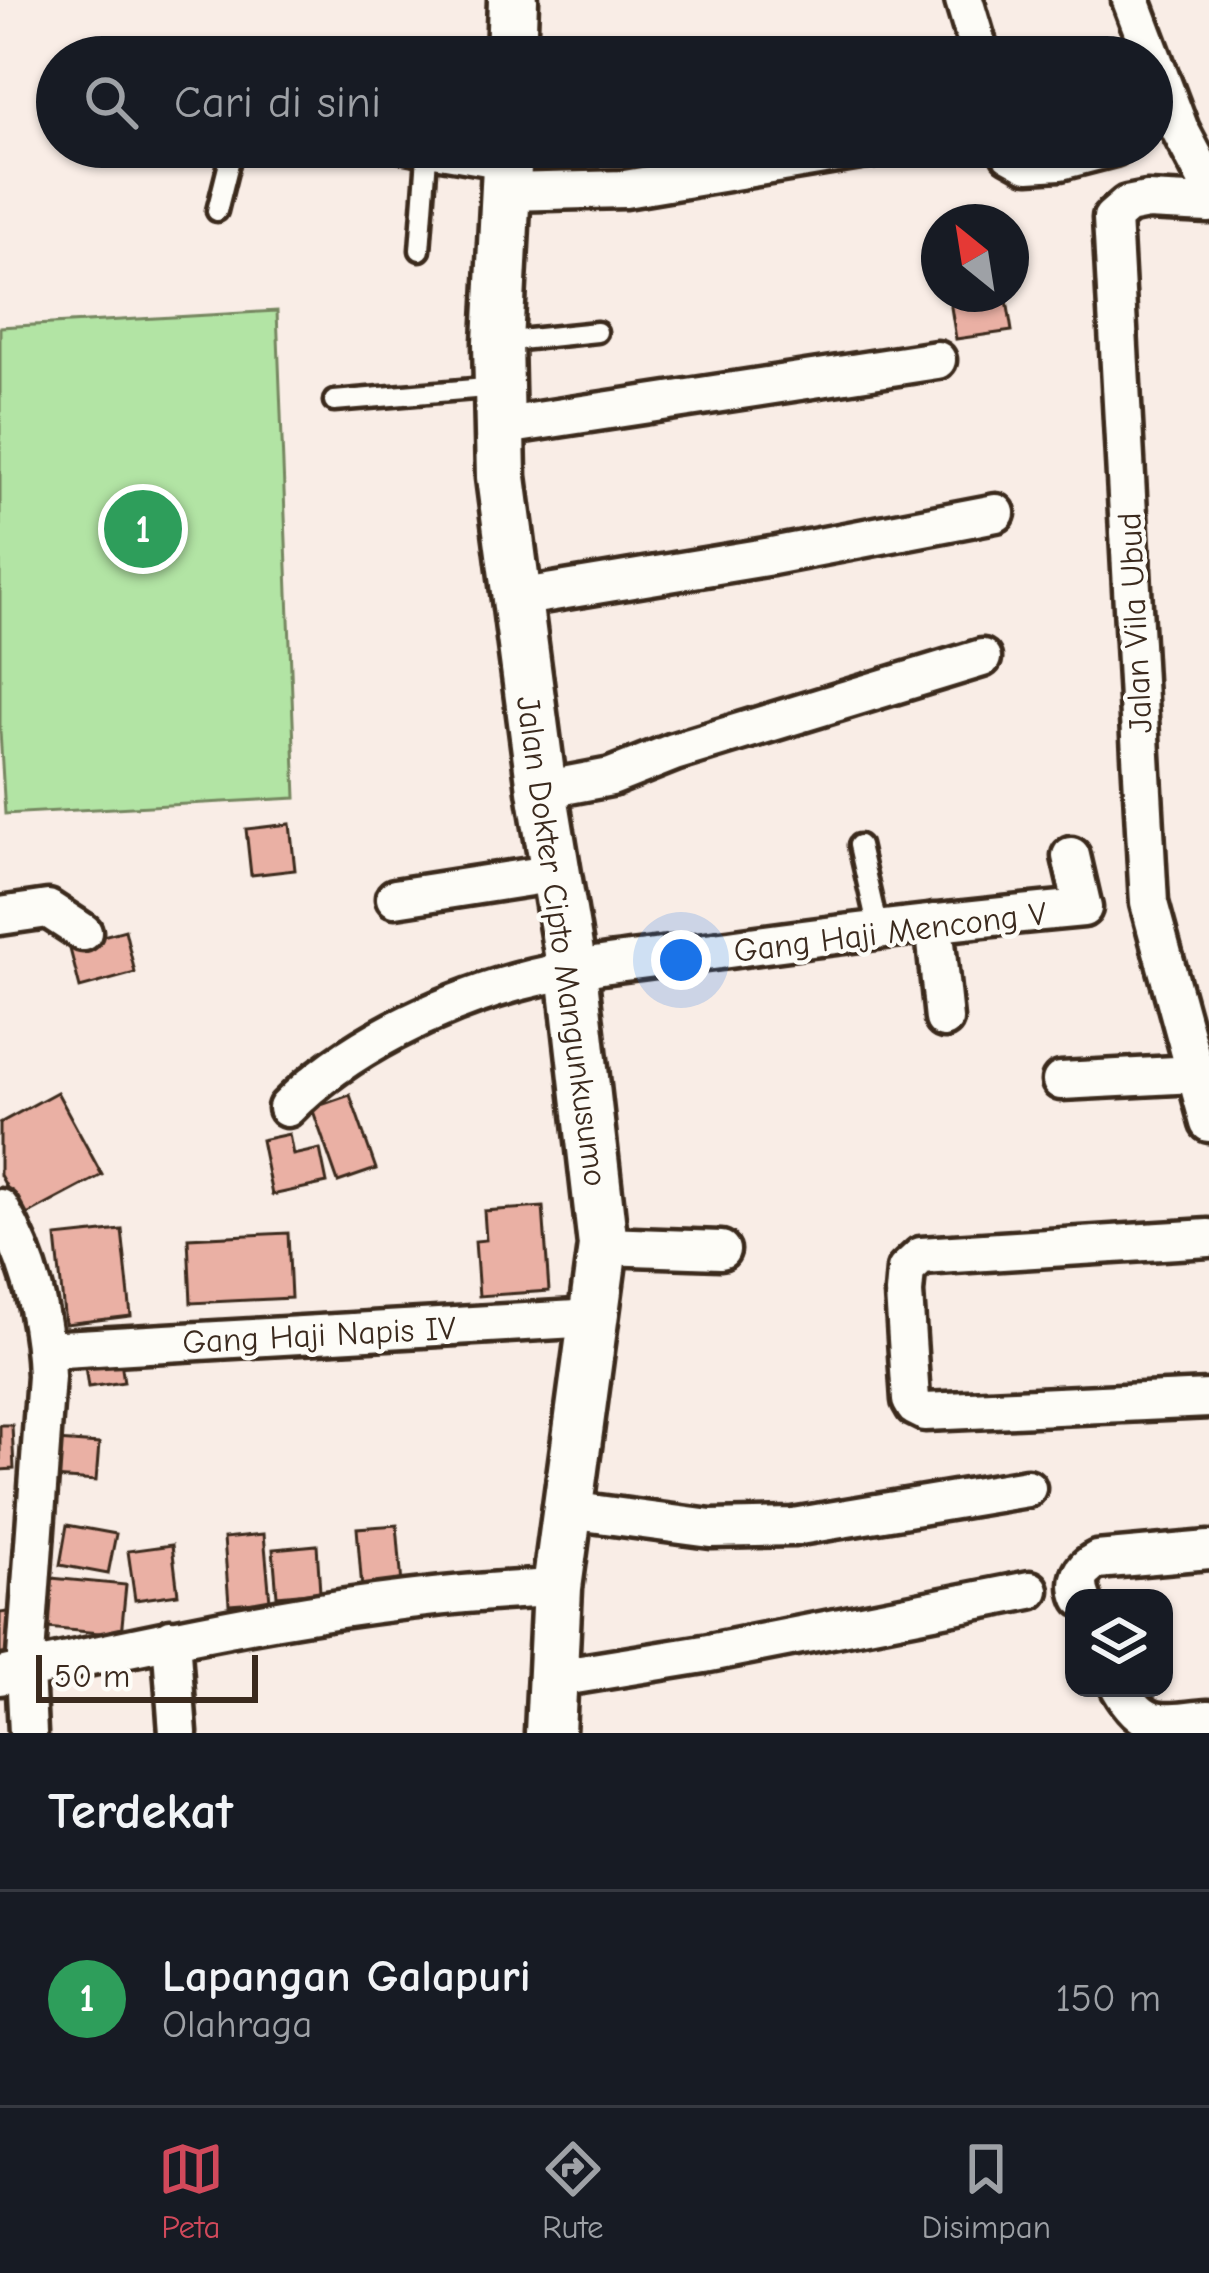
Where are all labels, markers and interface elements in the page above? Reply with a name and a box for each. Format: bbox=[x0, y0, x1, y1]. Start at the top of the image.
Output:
search box bbox=[36, 36, 1173, 168]
icon: search bbox=[78, 69, 144, 135]
text: Cari di sini bbox=[174, 76, 381, 128]
north arrow bbox=[921, 204, 1029, 312]
pin: 1 bbox=[104, 484, 182, 574]
street label: Jalan Vila Ubud bbox=[1110, 512, 1160, 734]
street label: Jalan Dokter Cipto Mangunkusumo bbox=[509, 694, 615, 1189]
street label: Gang Haji Mencong V bbox=[732, 894, 1049, 970]
your location bbox=[651, 930, 711, 990]
street label: Gang Haji Napis IV bbox=[181, 1309, 457, 1361]
map controls bbox=[1065, 1589, 1173, 1697]
button: layers bbox=[1065, 1589, 1173, 1697]
scale bar bbox=[36, 1649, 258, 1702]
text: 50 m bbox=[54, 1657, 130, 1695]
text: Terdekat bbox=[48, 1782, 233, 1841]
text: Lapangan Galapuri bbox=[162, 1950, 531, 2002]
text: 1 bbox=[79, 1976, 95, 2021]
text: 150 m bbox=[1055, 1976, 1161, 2021]
text: Olahraga bbox=[162, 2002, 312, 2047]
tab: Peta bbox=[158, 2136, 224, 2246]
tab: Rute bbox=[540, 2136, 606, 2246]
tab: Disimpan bbox=[922, 2136, 1051, 2246]

